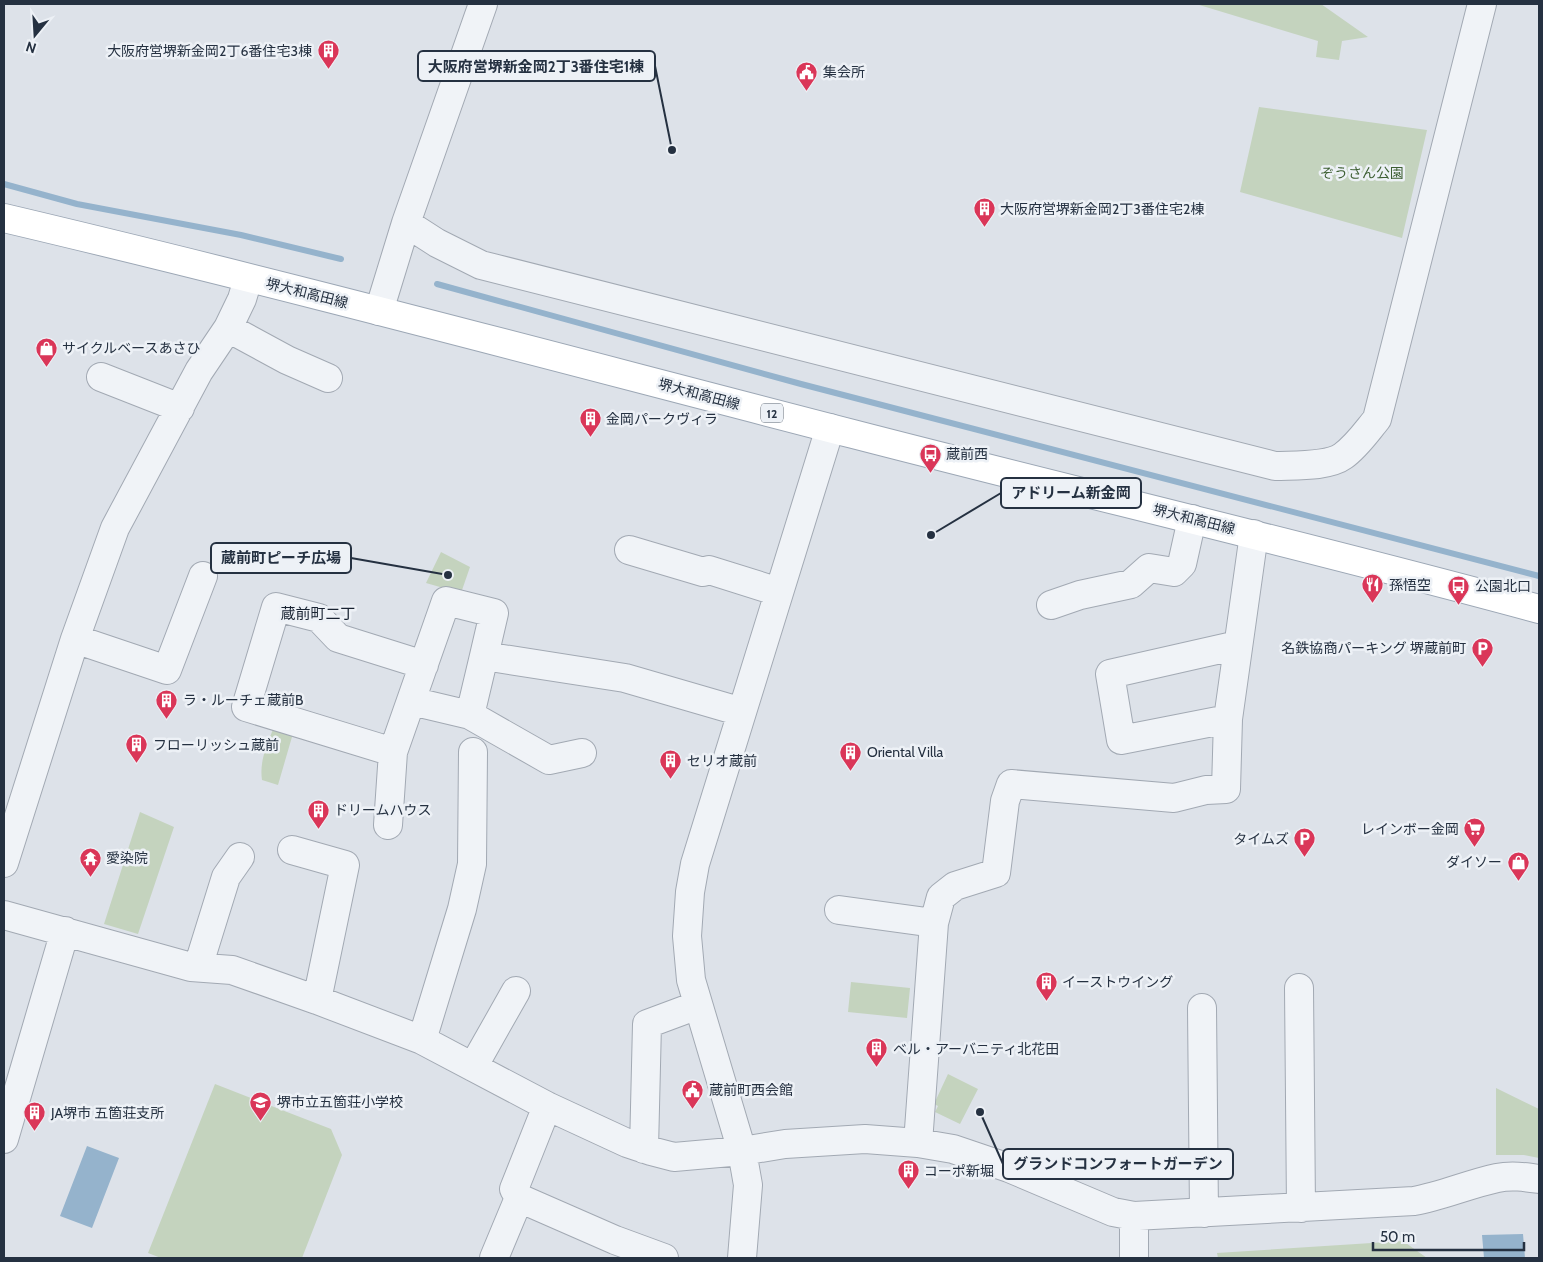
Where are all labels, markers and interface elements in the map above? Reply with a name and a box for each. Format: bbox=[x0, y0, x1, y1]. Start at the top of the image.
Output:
north arrow bbox=[10, 10, 60, 60]
text: N bbox=[23, 37, 38, 57]
building icon: 大阪府営堺新金岡2丁6番住宅3棟 bbox=[316, 39, 340, 70]
place label: 大阪府営堺新金岡2丁6番住宅3棟 bbox=[107, 42, 312, 60]
callout: 大阪府営堺新金岡2丁3番住宅1棟 bbox=[418, 51, 655, 81]
text: 大阪府営堺新金岡2丁3番住宅1棟 bbox=[428, 58, 644, 76]
public building icon: 集会所 bbox=[795, 60, 819, 91]
place label: 集会所 bbox=[823, 63, 865, 81]
park label: ぞうさん公園 bbox=[1320, 164, 1404, 182]
building icon: 大阪府営堺新金岡2丁3番住宅2棟 bbox=[972, 197, 996, 228]
place label: 大阪府営堺新金岡2丁3番住宅2棟 bbox=[1000, 200, 1204, 218]
street label: 堺大和高田線 bbox=[264, 274, 350, 312]
shop icon: サイクルベースあさひ bbox=[34, 336, 58, 367]
place label: サイクルベースあさひ bbox=[62, 339, 201, 357]
street label: 堺大和高田線 bbox=[656, 374, 742, 414]
road number: 12 bbox=[761, 403, 783, 422]
building icon: 金岡パークヴィラ bbox=[578, 407, 602, 438]
place label: 金岡パークヴィラ bbox=[606, 410, 718, 428]
bus stop icon: 蔵前西 bbox=[918, 442, 942, 473]
place label: 蔵前西 bbox=[946, 445, 988, 463]
callout: アドリーム新金岡 bbox=[1001, 478, 1141, 508]
text: アドリーム新金岡 bbox=[1011, 484, 1131, 502]
street label: 堺大和高田線 bbox=[1151, 500, 1237, 538]
callout: 蔵前町ピーチ広場 bbox=[211, 543, 351, 573]
text: 蔵前町ピーチ広場 bbox=[221, 549, 341, 567]
restaurant icon: 孫悟空 bbox=[1361, 573, 1385, 604]
bus stop icon: 公園北口 bbox=[1447, 574, 1471, 605]
place label: 孫悟空 bbox=[1389, 576, 1431, 594]
place label: 公園北口 bbox=[1475, 577, 1531, 595]
district label: 蔵前町二丁 bbox=[280, 605, 356, 623]
parking icon: 名鉄協商パーキング 堺蔵前町 bbox=[1470, 636, 1494, 667]
place label: 名鉄協商パーキング 堺蔵前町 bbox=[1281, 639, 1466, 657]
building icon: ラ・ルーチェ蔵前B bbox=[155, 688, 179, 719]
place label: ラ・ルーチェ蔵前B bbox=[183, 691, 303, 709]
building icon: フローリッシュ蔵前 bbox=[125, 733, 149, 764]
place label: フローリッシュ蔵前 bbox=[153, 736, 279, 754]
building icon: Oriental Villa bbox=[839, 740, 863, 771]
place label: Oriental Villa bbox=[867, 743, 944, 761]
building icon: セリオ蔵前 bbox=[659, 749, 683, 780]
place label: セリオ蔵前 bbox=[687, 752, 757, 770]
building icon: ドリームハウス bbox=[306, 798, 330, 829]
place label: ドリームハウス bbox=[334, 801, 432, 819]
supermarket icon: レインボー金岡 bbox=[1463, 817, 1487, 848]
place label: レインボー金岡 bbox=[1361, 820, 1459, 838]
parking icon: タイムズ bbox=[1293, 827, 1317, 858]
place label: タイムズ bbox=[1233, 830, 1289, 848]
temple icon: 愛染院 bbox=[78, 846, 102, 877]
place label: 愛染院 bbox=[106, 849, 148, 867]
shop icon: ダイソー bbox=[1506, 850, 1530, 881]
place label: ダイソー bbox=[1446, 853, 1502, 871]
building icon: イーストウイング bbox=[1034, 970, 1058, 1001]
place label: イーストウイング bbox=[1062, 973, 1173, 991]
building icon: ベル・アーバニティ北花田 bbox=[865, 1037, 889, 1068]
place label: ベル・アーバニティ北花田 bbox=[893, 1040, 1059, 1058]
public building icon: 蔵前町西会館 bbox=[681, 1078, 705, 1109]
place label: 蔵前町西会館 bbox=[709, 1081, 793, 1099]
school or university icon: 堺市立五箇荘小学校 bbox=[249, 1090, 273, 1121]
place label: 堺市立五箇荘小学校 bbox=[277, 1093, 403, 1111]
building icon: JA堺市 五箇荘支所 bbox=[23, 1101, 47, 1132]
place label: JA堺市 五箇荘支所 bbox=[50, 1104, 164, 1122]
callout: グランドコンフォートガーデン bbox=[1003, 1149, 1233, 1179]
text: グランドコンフォートガーデン bbox=[1013, 1155, 1223, 1173]
building icon: コーポ新堀 bbox=[896, 1159, 920, 1190]
place label: コーポ新堀 bbox=[924, 1162, 994, 1180]
scale bar bbox=[1373, 1220, 1524, 1252]
text: 50 m bbox=[1380, 1228, 1415, 1246]

